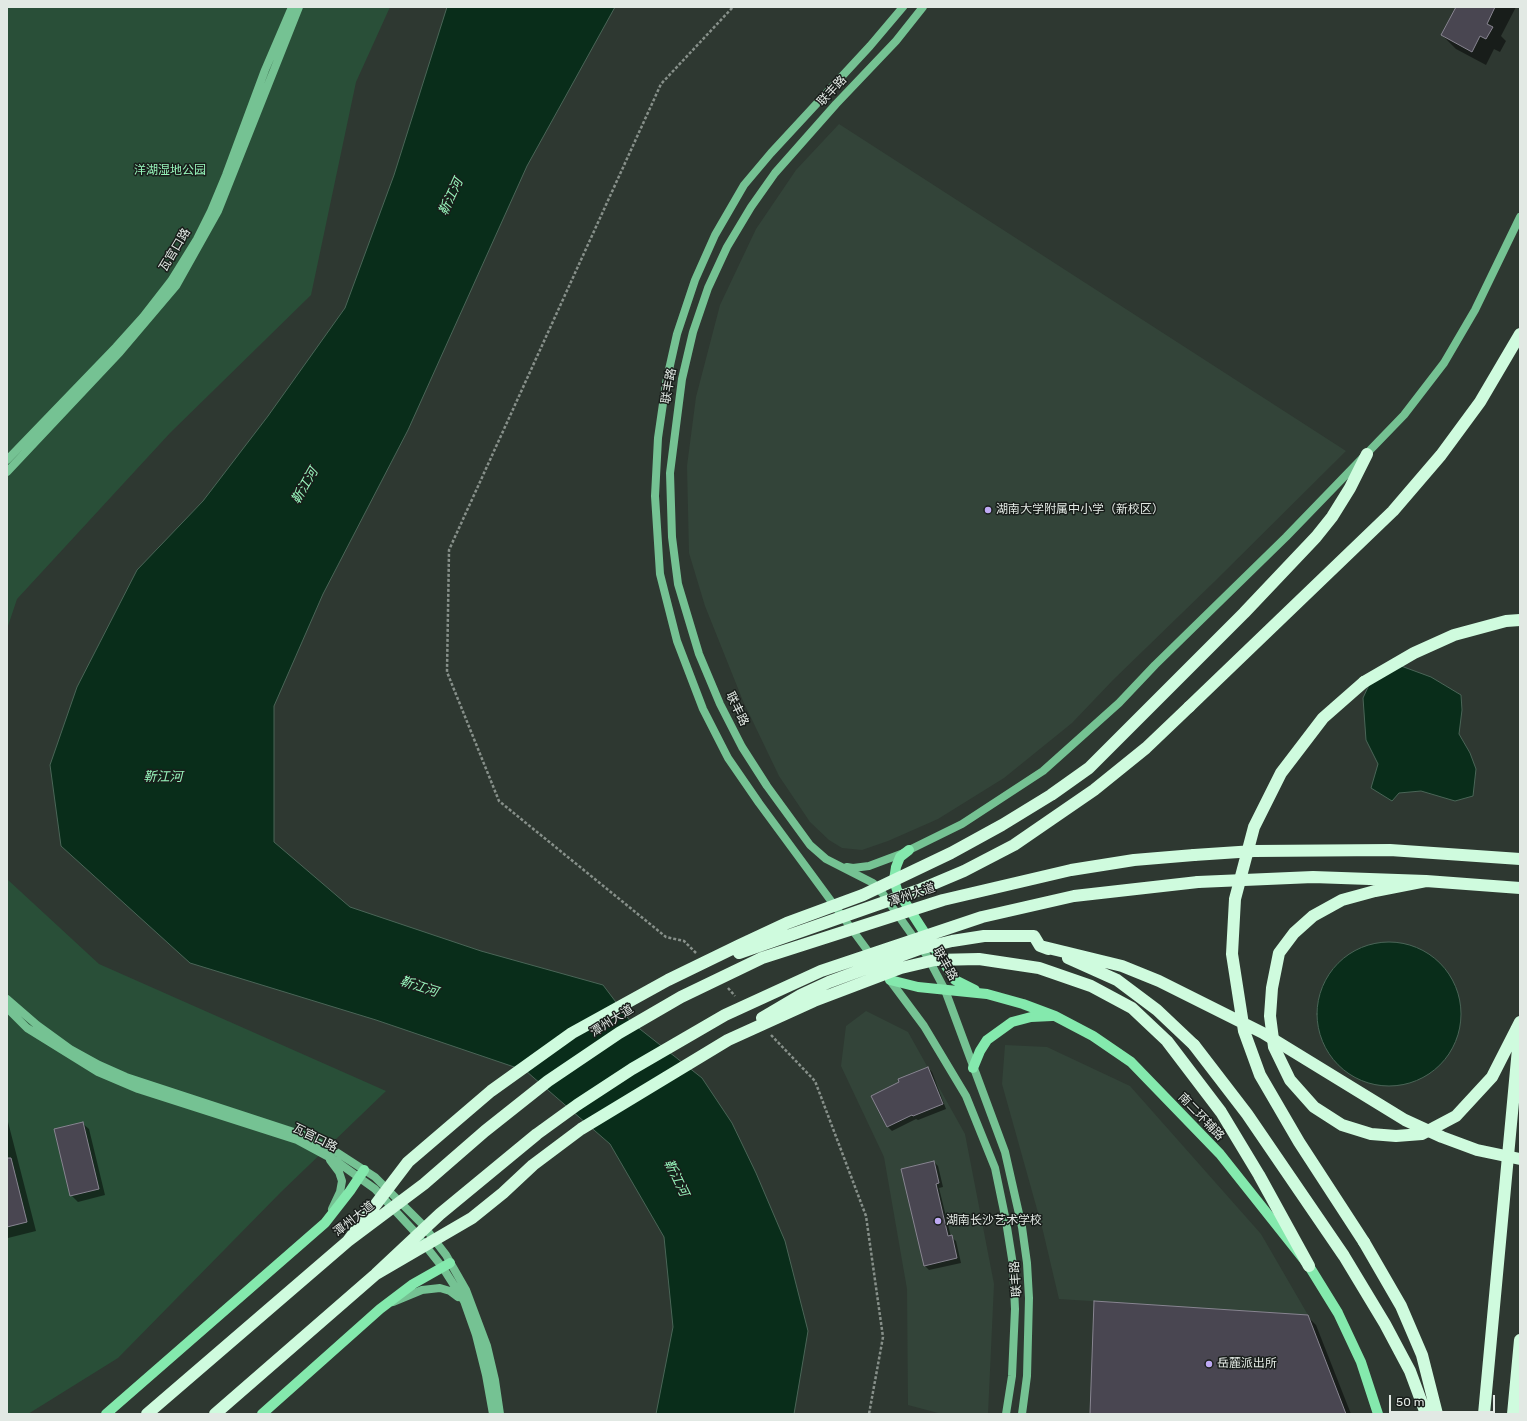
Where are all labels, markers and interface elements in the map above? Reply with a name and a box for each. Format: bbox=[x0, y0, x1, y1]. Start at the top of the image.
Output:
street label: 联丰路 bbox=[814, 73, 850, 109]
park label: 洋湖湿地公园 bbox=[134, 164, 206, 178]
water label: 靳江河 bbox=[436, 176, 466, 218]
street label: 瓦官口路 bbox=[156, 226, 194, 274]
street label: 联丰路 bbox=[659, 367, 679, 405]
water label: 靳江河 bbox=[288, 465, 322, 507]
place label: 湖南大学附属中小学（新校区） bbox=[996, 503, 1164, 517]
marker: 湖南大学附属中小学（新校区） bbox=[983, 505, 993, 515]
street label: 联丰路 bbox=[723, 690, 751, 728]
water label: 靳江河 bbox=[144, 769, 182, 785]
street label: 潭州大道 bbox=[887, 881, 937, 909]
street label: 联丰路 bbox=[930, 945, 960, 983]
water label: 靳江河 bbox=[398, 974, 440, 1000]
street label: 潭州大道 bbox=[588, 1002, 636, 1040]
street label: 南二环辅路 bbox=[1175, 1090, 1227, 1144]
street label: 瓦官口路 bbox=[290, 1121, 340, 1155]
water label: 靳江河 bbox=[660, 1157, 692, 1199]
street label: 潭州大道 bbox=[331, 1199, 377, 1239]
place label: 湖南长沙艺术学校 bbox=[946, 1214, 1042, 1228]
marker: 湖南长沙艺术学校 bbox=[933, 1216, 943, 1226]
street label: 联丰路 bbox=[1008, 1261, 1024, 1297]
place label: 岳麓派出所 bbox=[1217, 1357, 1277, 1371]
marker: 岳麓派出所 bbox=[1204, 1359, 1214, 1369]
scale bar bbox=[1391, 1387, 1497, 1413]
text: 50 m bbox=[1396, 1395, 1424, 1409]

